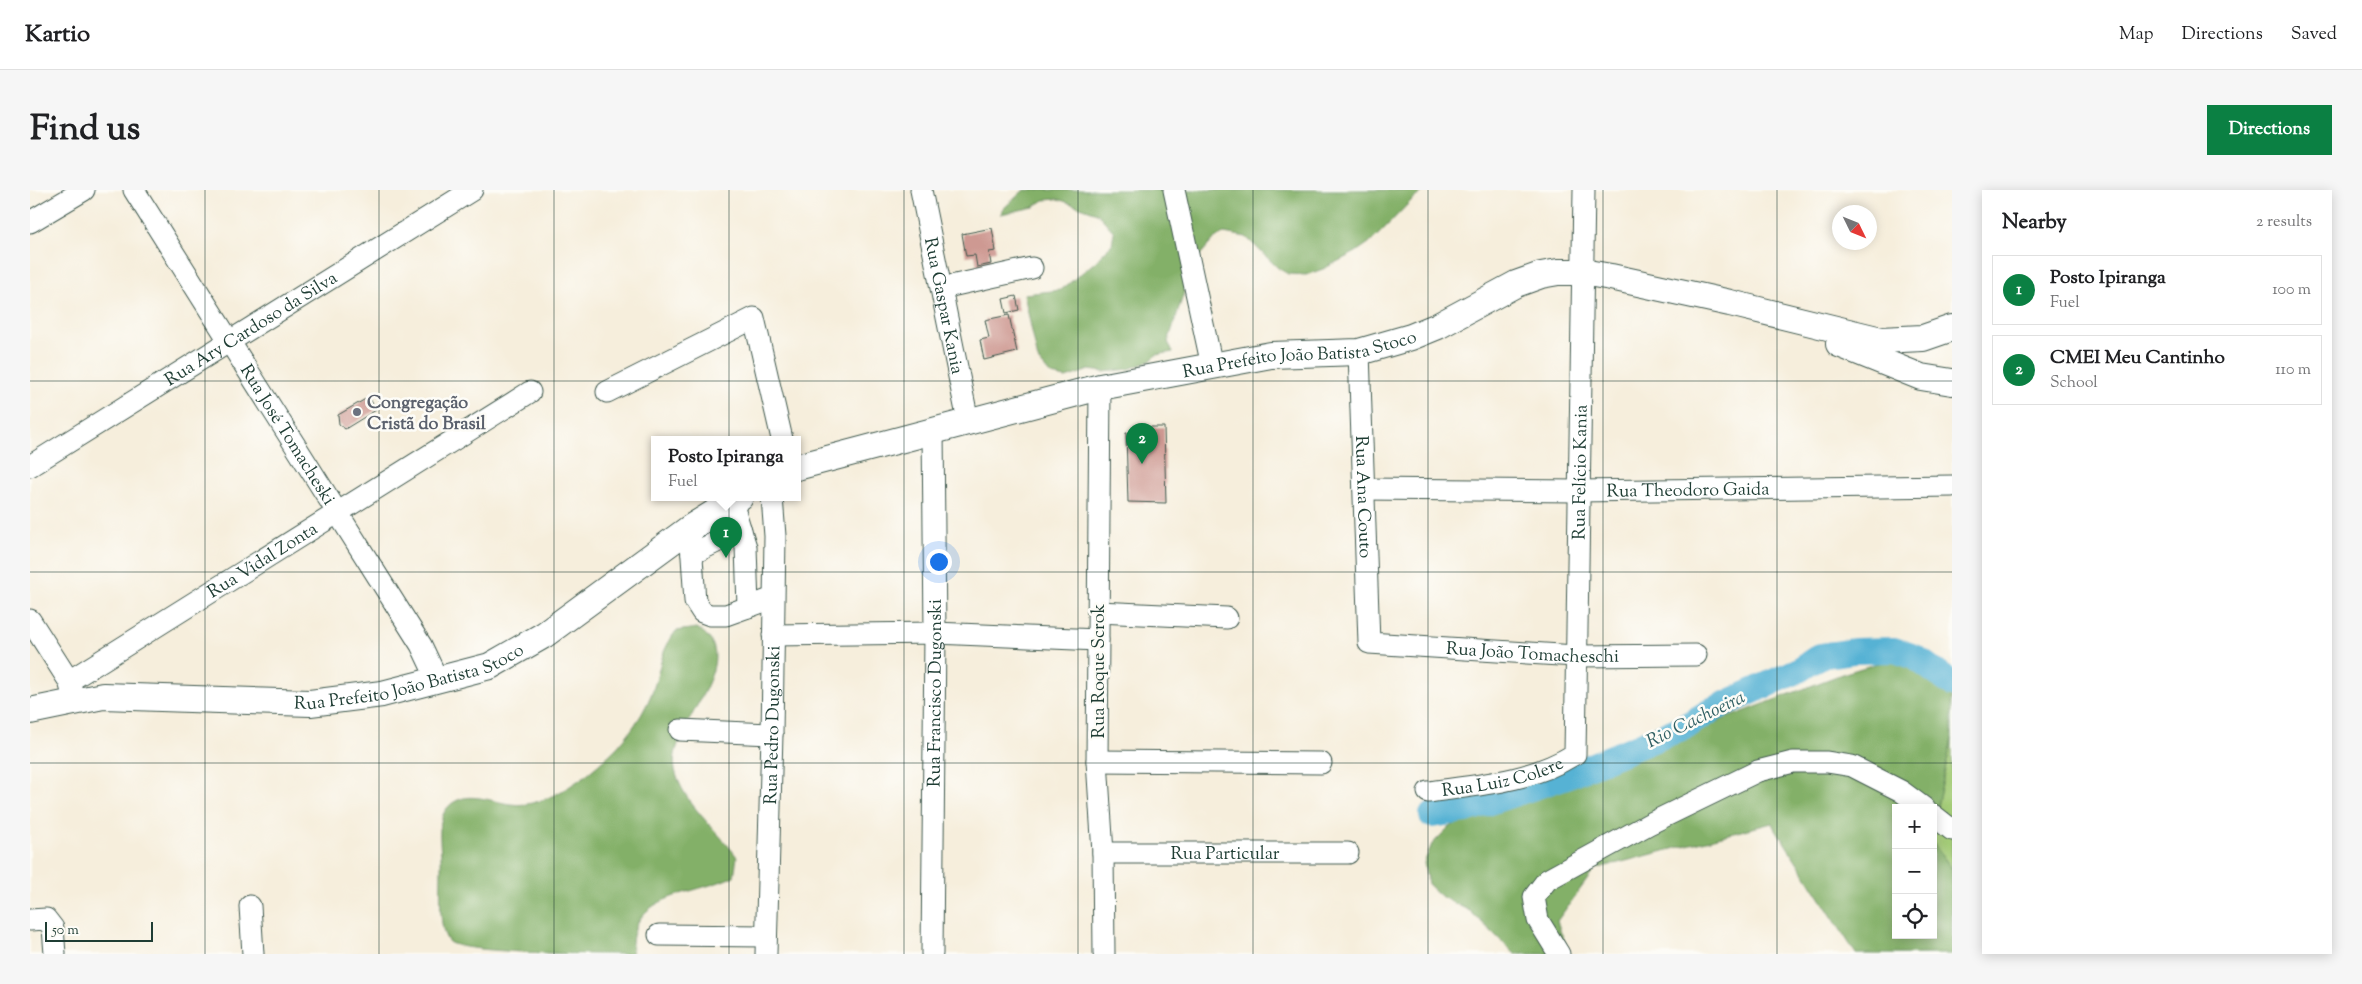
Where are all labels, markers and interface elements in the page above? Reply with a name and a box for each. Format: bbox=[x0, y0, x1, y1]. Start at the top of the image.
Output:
text: Kartio bbox=[25, 18, 90, 52]
text: Map bbox=[2119, 22, 2154, 48]
text: Directions bbox=[2182, 22, 2263, 48]
text: Saved bbox=[2291, 22, 2337, 48]
text: Find us bbox=[30, 105, 140, 156]
button: Directions bbox=[2207, 105, 2332, 155]
north arrow bbox=[1832, 205, 1877, 250]
text: Nearby bbox=[2002, 208, 2067, 238]
text: 2 results bbox=[2256, 211, 2312, 234]
street label: Rua Gaspar Kania bbox=[916, 235, 969, 377]
text: Posto Ipiranga bbox=[2050, 265, 2166, 292]
street label: Rua Ary Cardoso da Silva bbox=[160, 266, 343, 394]
text: 1 bbox=[2016, 279, 2022, 302]
text: 100 m bbox=[2272, 279, 2311, 302]
text: Fuel bbox=[2050, 292, 2080, 315]
street label: Rua Prefeito João Batista Stoco bbox=[1181, 325, 1420, 386]
text: CMEI Meu Cantinho bbox=[2050, 345, 2225, 372]
text: 2 bbox=[2015, 359, 2023, 382]
text: 110 m bbox=[2275, 359, 2311, 382]
street label: Rua José Tomacheski bbox=[232, 360, 341, 511]
text: School bbox=[2050, 372, 2098, 395]
place label: Congregação Cristã do Brasil bbox=[367, 391, 487, 438]
street label: Rua Felício Kania bbox=[1567, 404, 1596, 540]
marker: Congregação Cristã do Brasil bbox=[351, 406, 363, 418]
pin: 2 bbox=[1126, 423, 1158, 464]
street label: Rua Ana Couto bbox=[1347, 435, 1377, 559]
popup bbox=[651, 436, 801, 501]
text: Posto Ipiranga bbox=[668, 444, 784, 471]
text: Fuel bbox=[668, 471, 698, 494]
street label: Rua Theodoro Gaida bbox=[1606, 477, 1770, 506]
street label: Rua Vidal Zonta bbox=[203, 517, 323, 606]
pin: 1 bbox=[710, 517, 742, 558]
your location bbox=[926, 549, 952, 575]
street label: Rua Francisco Dugonski bbox=[923, 599, 950, 787]
street label: Rua Roque Scrok bbox=[1087, 603, 1113, 738]
street label: Rua João Tomacheschi bbox=[1445, 637, 1619, 671]
street label: Rua Prefeito João Batista Stoco bbox=[293, 638, 529, 718]
street label: Rua Pedro Dugonski bbox=[759, 645, 788, 805]
water label: Rio Cachoeira bbox=[1642, 685, 1750, 756]
street label: Rua Luiz Colere bbox=[1440, 752, 1568, 805]
map controls bbox=[1892, 804, 1937, 939]
button: + bbox=[1892, 804, 1937, 849]
street label: Rua Particular bbox=[1170, 842, 1280, 868]
button: − bbox=[1892, 849, 1937, 894]
button: locate bbox=[1892, 894, 1937, 939]
scale bar bbox=[45, 919, 152, 942]
text: 50 m bbox=[52, 921, 79, 941]

